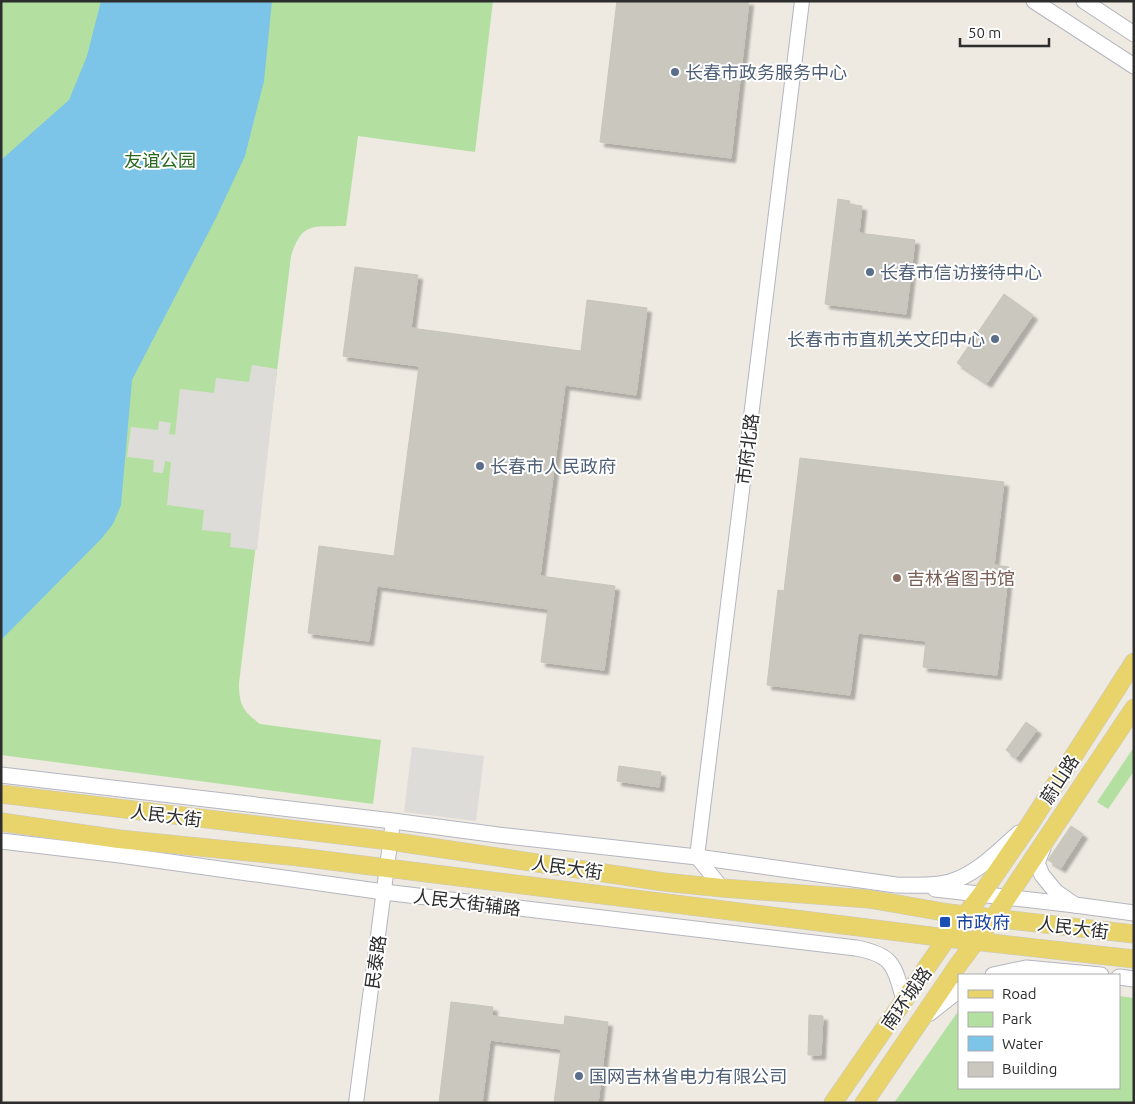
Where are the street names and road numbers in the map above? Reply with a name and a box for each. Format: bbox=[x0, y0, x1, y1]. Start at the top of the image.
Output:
street label: 市府北路 bbox=[733, 412, 761, 486]
street label: 蔚山路 bbox=[1036, 751, 1082, 807]
street label: 人民大街 bbox=[129, 801, 203, 829]
street label: 人民大街 bbox=[530, 852, 604, 882]
street label: 人民大街辅路 bbox=[412, 885, 522, 919]
street label: 人民大街 bbox=[1036, 913, 1110, 941]
street label: 民泰路 bbox=[361, 934, 389, 990]
street label: 南环城路 bbox=[877, 963, 935, 1033]

